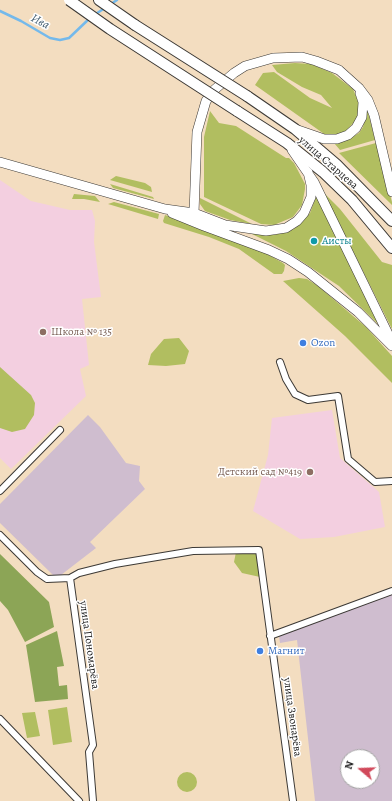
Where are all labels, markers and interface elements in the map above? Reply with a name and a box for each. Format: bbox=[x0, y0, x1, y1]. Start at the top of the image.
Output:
water label: Ива bbox=[28, 11, 52, 33]
street label: улица Старцева bbox=[296, 134, 360, 192]
place label: Аисты bbox=[322, 234, 352, 248]
marker: Аисты bbox=[309, 236, 319, 246]
place label: Школа № 135 bbox=[51, 325, 112, 339]
marker: Школа № 135 bbox=[38, 327, 48, 337]
place label: Ozon bbox=[311, 336, 335, 350]
marker: Ozon bbox=[298, 338, 308, 348]
place label: Детский сад №419 bbox=[218, 465, 302, 479]
marker: Детский сад №419 bbox=[305, 467, 315, 477]
street label: улица Пономарёва bbox=[76, 600, 102, 690]
place label: Магнит bbox=[268, 644, 305, 658]
marker: Магнит bbox=[255, 646, 265, 656]
street label: улица Звонарёва bbox=[280, 677, 304, 757]
north arrow bbox=[340, 749, 380, 789]
text: N bbox=[341, 759, 358, 771]

